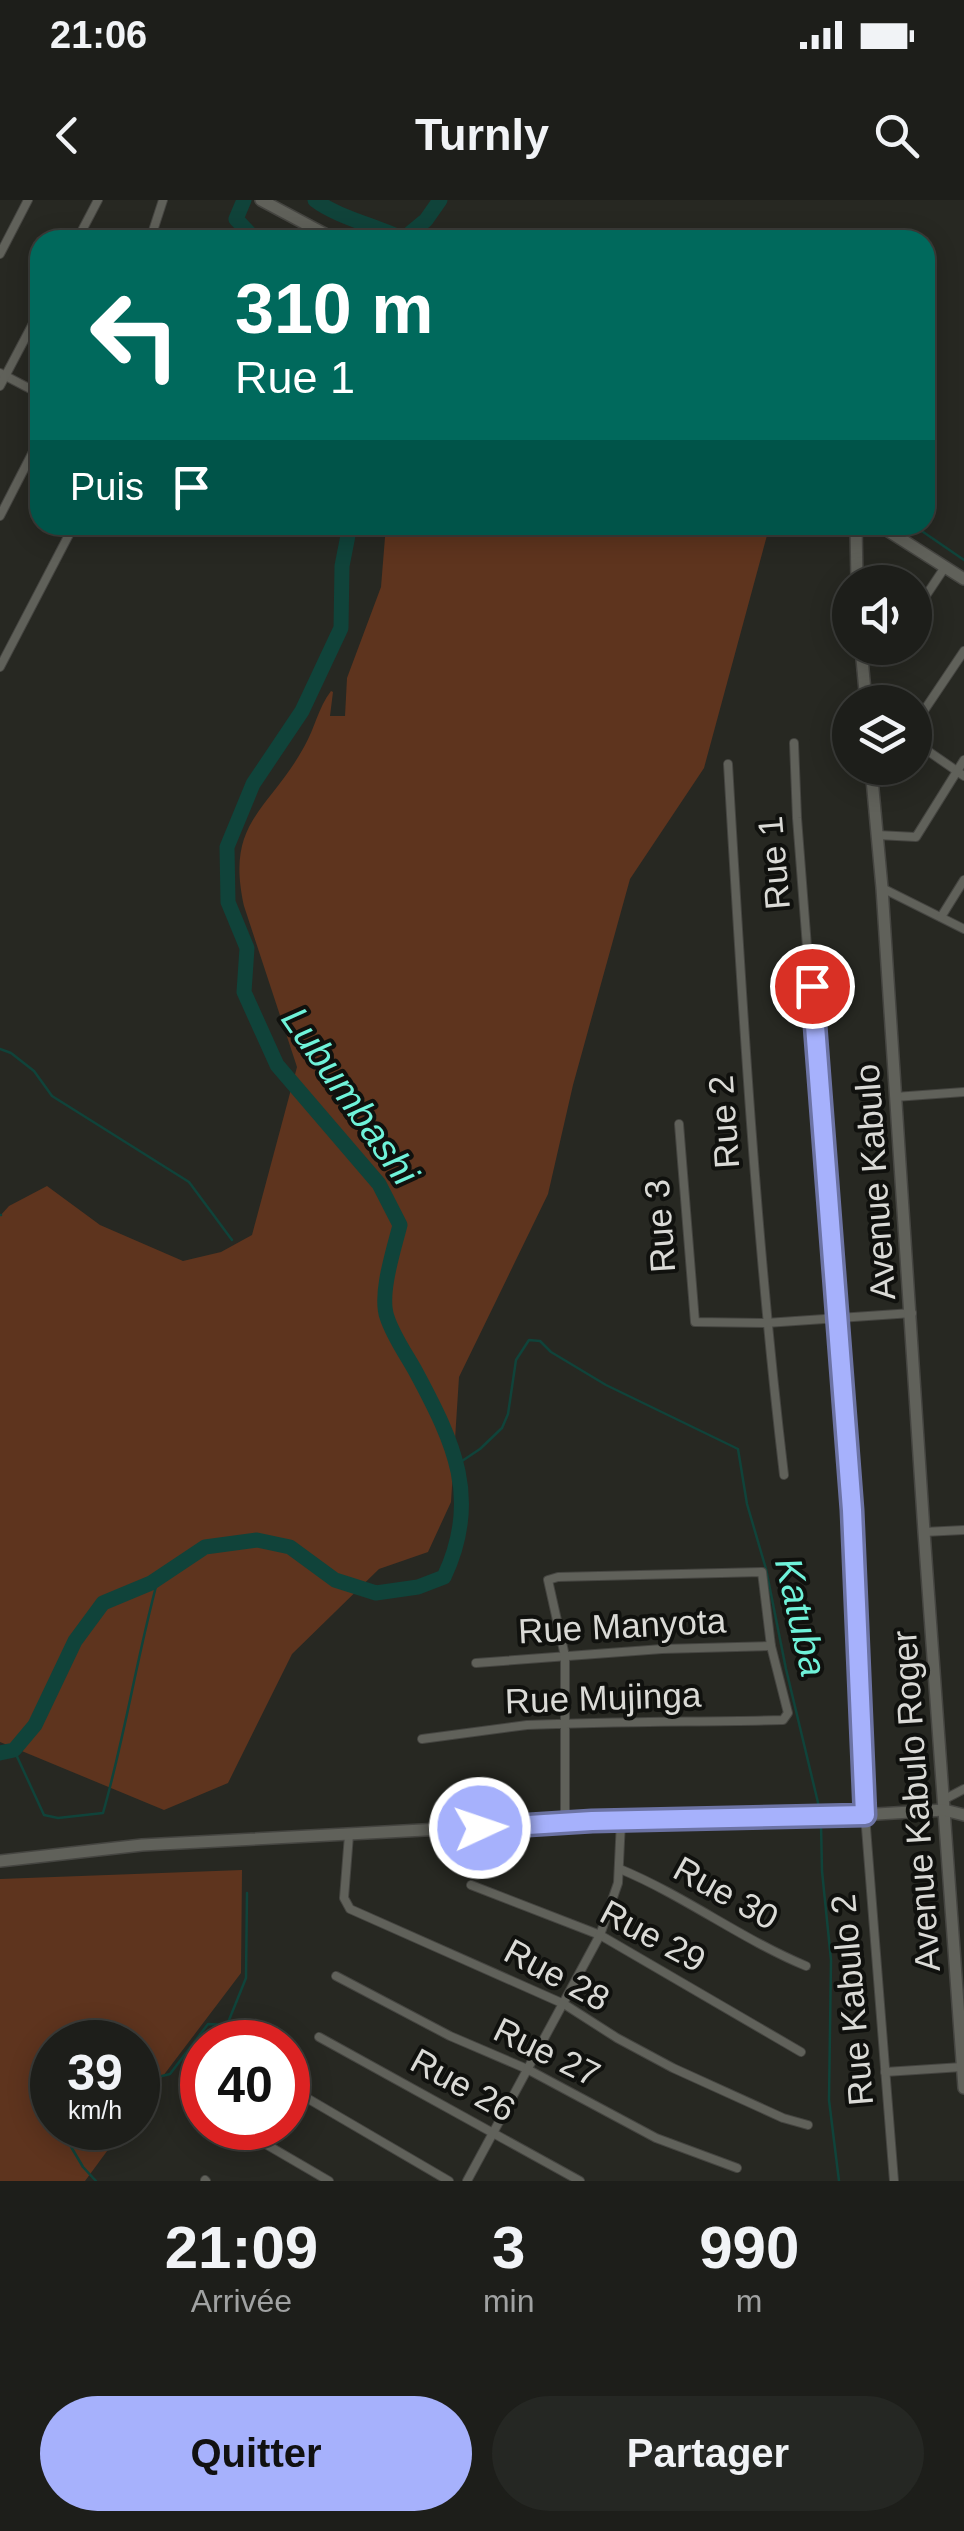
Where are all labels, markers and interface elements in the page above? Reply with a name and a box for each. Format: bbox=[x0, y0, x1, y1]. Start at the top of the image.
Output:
text: 21:06 bbox=[50, 14, 147, 56]
icon: back bbox=[40, 108, 95, 163]
icon: search bbox=[869, 108, 924, 163]
text: Turnly bbox=[415, 109, 549, 160]
icon: left bbox=[70, 270, 200, 400]
text: 310 m bbox=[235, 270, 433, 348]
text: Rue 1 bbox=[235, 352, 355, 403]
icon: arrive bbox=[164, 460, 219, 515]
text: Puis bbox=[70, 466, 144, 508]
map controls bbox=[832, 565, 932, 785]
button: sound bbox=[832, 565, 932, 665]
button: layers bbox=[832, 685, 932, 785]
street label: Rue 1 bbox=[750, 815, 797, 911]
pin bbox=[770, 944, 855, 1029]
icon: arrive bbox=[785, 959, 840, 1014]
water label: Lubumbashi bbox=[273, 999, 427, 1194]
street label: Avenue Kabulo bbox=[847, 1063, 902, 1301]
street label: Rue 2 bbox=[701, 1074, 746, 1170]
street label: Rue 3 bbox=[637, 1178, 682, 1274]
water label: Katuba bbox=[767, 1554, 835, 1680]
street label: Rue Manyota bbox=[517, 1601, 727, 1650]
street label: Avenue Kabulo Roger bbox=[884, 1629, 947, 1973]
street label: Rue Mujinga bbox=[504, 1675, 702, 1720]
position arrow bbox=[428, 1776, 532, 1880]
street label: Rue 30 bbox=[667, 1848, 785, 1937]
street label: Rue 29 bbox=[594, 1892, 712, 1979]
street label: Rue Kabulo 2 bbox=[823, 1893, 880, 2107]
street label: Rue 28 bbox=[498, 1931, 616, 2018]
street label: Rue 27 bbox=[488, 2009, 606, 2094]
speed limit sign: 40 bbox=[180, 2020, 310, 2150]
street label: Rue 26 bbox=[404, 2040, 522, 2129]
text: 39 bbox=[67, 2045, 123, 2101]
text: km/h bbox=[68, 2096, 122, 2124]
text: 21:09 bbox=[165, 2214, 318, 2281]
text: 3 bbox=[492, 2214, 525, 2281]
text: 990 bbox=[699, 2214, 799, 2281]
text: Arrivée bbox=[191, 2283, 292, 2319]
text: min bbox=[483, 2283, 534, 2319]
text: m bbox=[736, 2283, 763, 2319]
button: Quitter bbox=[40, 2396, 472, 2511]
button: Partager bbox=[492, 2396, 924, 2511]

